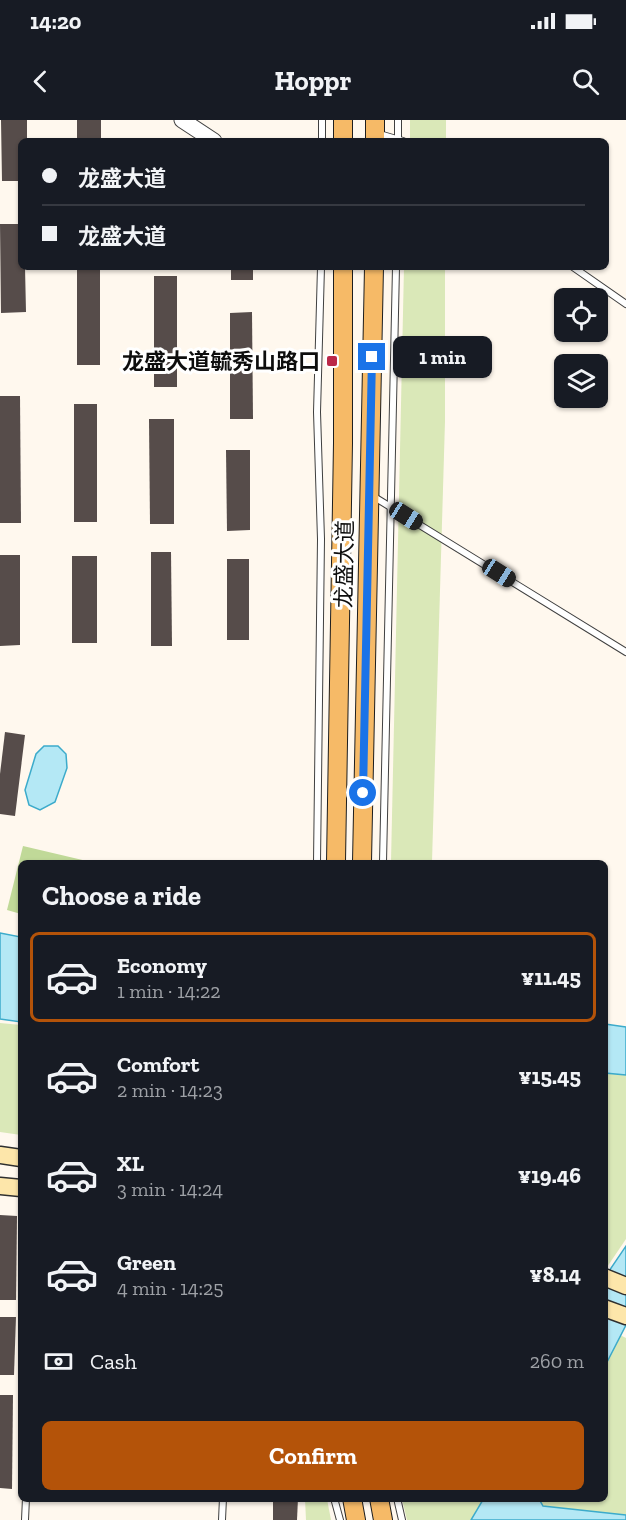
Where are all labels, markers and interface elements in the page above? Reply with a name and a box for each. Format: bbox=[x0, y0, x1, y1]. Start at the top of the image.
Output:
text: 14:20 bbox=[30, 8, 81, 35]
icon: back bbox=[24, 65, 57, 98]
text: Hoppr bbox=[275, 65, 351, 97]
icon: search bbox=[569, 65, 602, 98]
text: 龙盛大道 bbox=[78, 165, 166, 192]
text: 龙盛大道 bbox=[78, 223, 166, 250]
map controls bbox=[554, 288, 608, 408]
button: locate bbox=[554, 288, 608, 342]
callout: 1 min bbox=[393, 336, 492, 378]
route end bbox=[358, 343, 385, 370]
text: 1 min bbox=[419, 345, 466, 369]
place label: 龙盛大道毓秀山路口 bbox=[122, 348, 320, 375]
marker: 龙盛大道毓秀山路口 bbox=[325, 354, 339, 368]
button: layers bbox=[554, 354, 608, 408]
car bbox=[386, 499, 426, 533]
street label: 龙盛大道 bbox=[330, 520, 359, 608]
car bbox=[479, 556, 519, 590]
route start bbox=[349, 779, 376, 806]
text: Choose a ride bbox=[42, 880, 201, 912]
icon: car bbox=[45, 950, 99, 1004]
text: Economy bbox=[117, 952, 207, 979]
text: ¥11.45 bbox=[521, 964, 581, 991]
text: 1 min · 14:22 bbox=[117, 979, 221, 1003]
icon: car bbox=[45, 1049, 99, 1103]
text: Comfort bbox=[117, 1051, 199, 1078]
text: ¥15.45 bbox=[518, 1063, 581, 1090]
text: 2 min · 14:23 bbox=[117, 1078, 223, 1102]
icon: car bbox=[45, 1148, 99, 1202]
text: XL bbox=[117, 1150, 144, 1177]
text: ¥19.46 bbox=[518, 1162, 581, 1189]
text: 3 min · 14:24 bbox=[117, 1177, 223, 1201]
icon: car bbox=[45, 1247, 99, 1301]
text: Green bbox=[117, 1249, 176, 1276]
text: ¥8.14 bbox=[530, 1261, 581, 1288]
text: 4 min · 14:25 bbox=[117, 1276, 224, 1300]
icon: cash bbox=[42, 1345, 75, 1378]
text: Cash bbox=[90, 1348, 137, 1375]
text: 260 m bbox=[530, 1349, 584, 1373]
button: Confirm bbox=[42, 1421, 584, 1490]

